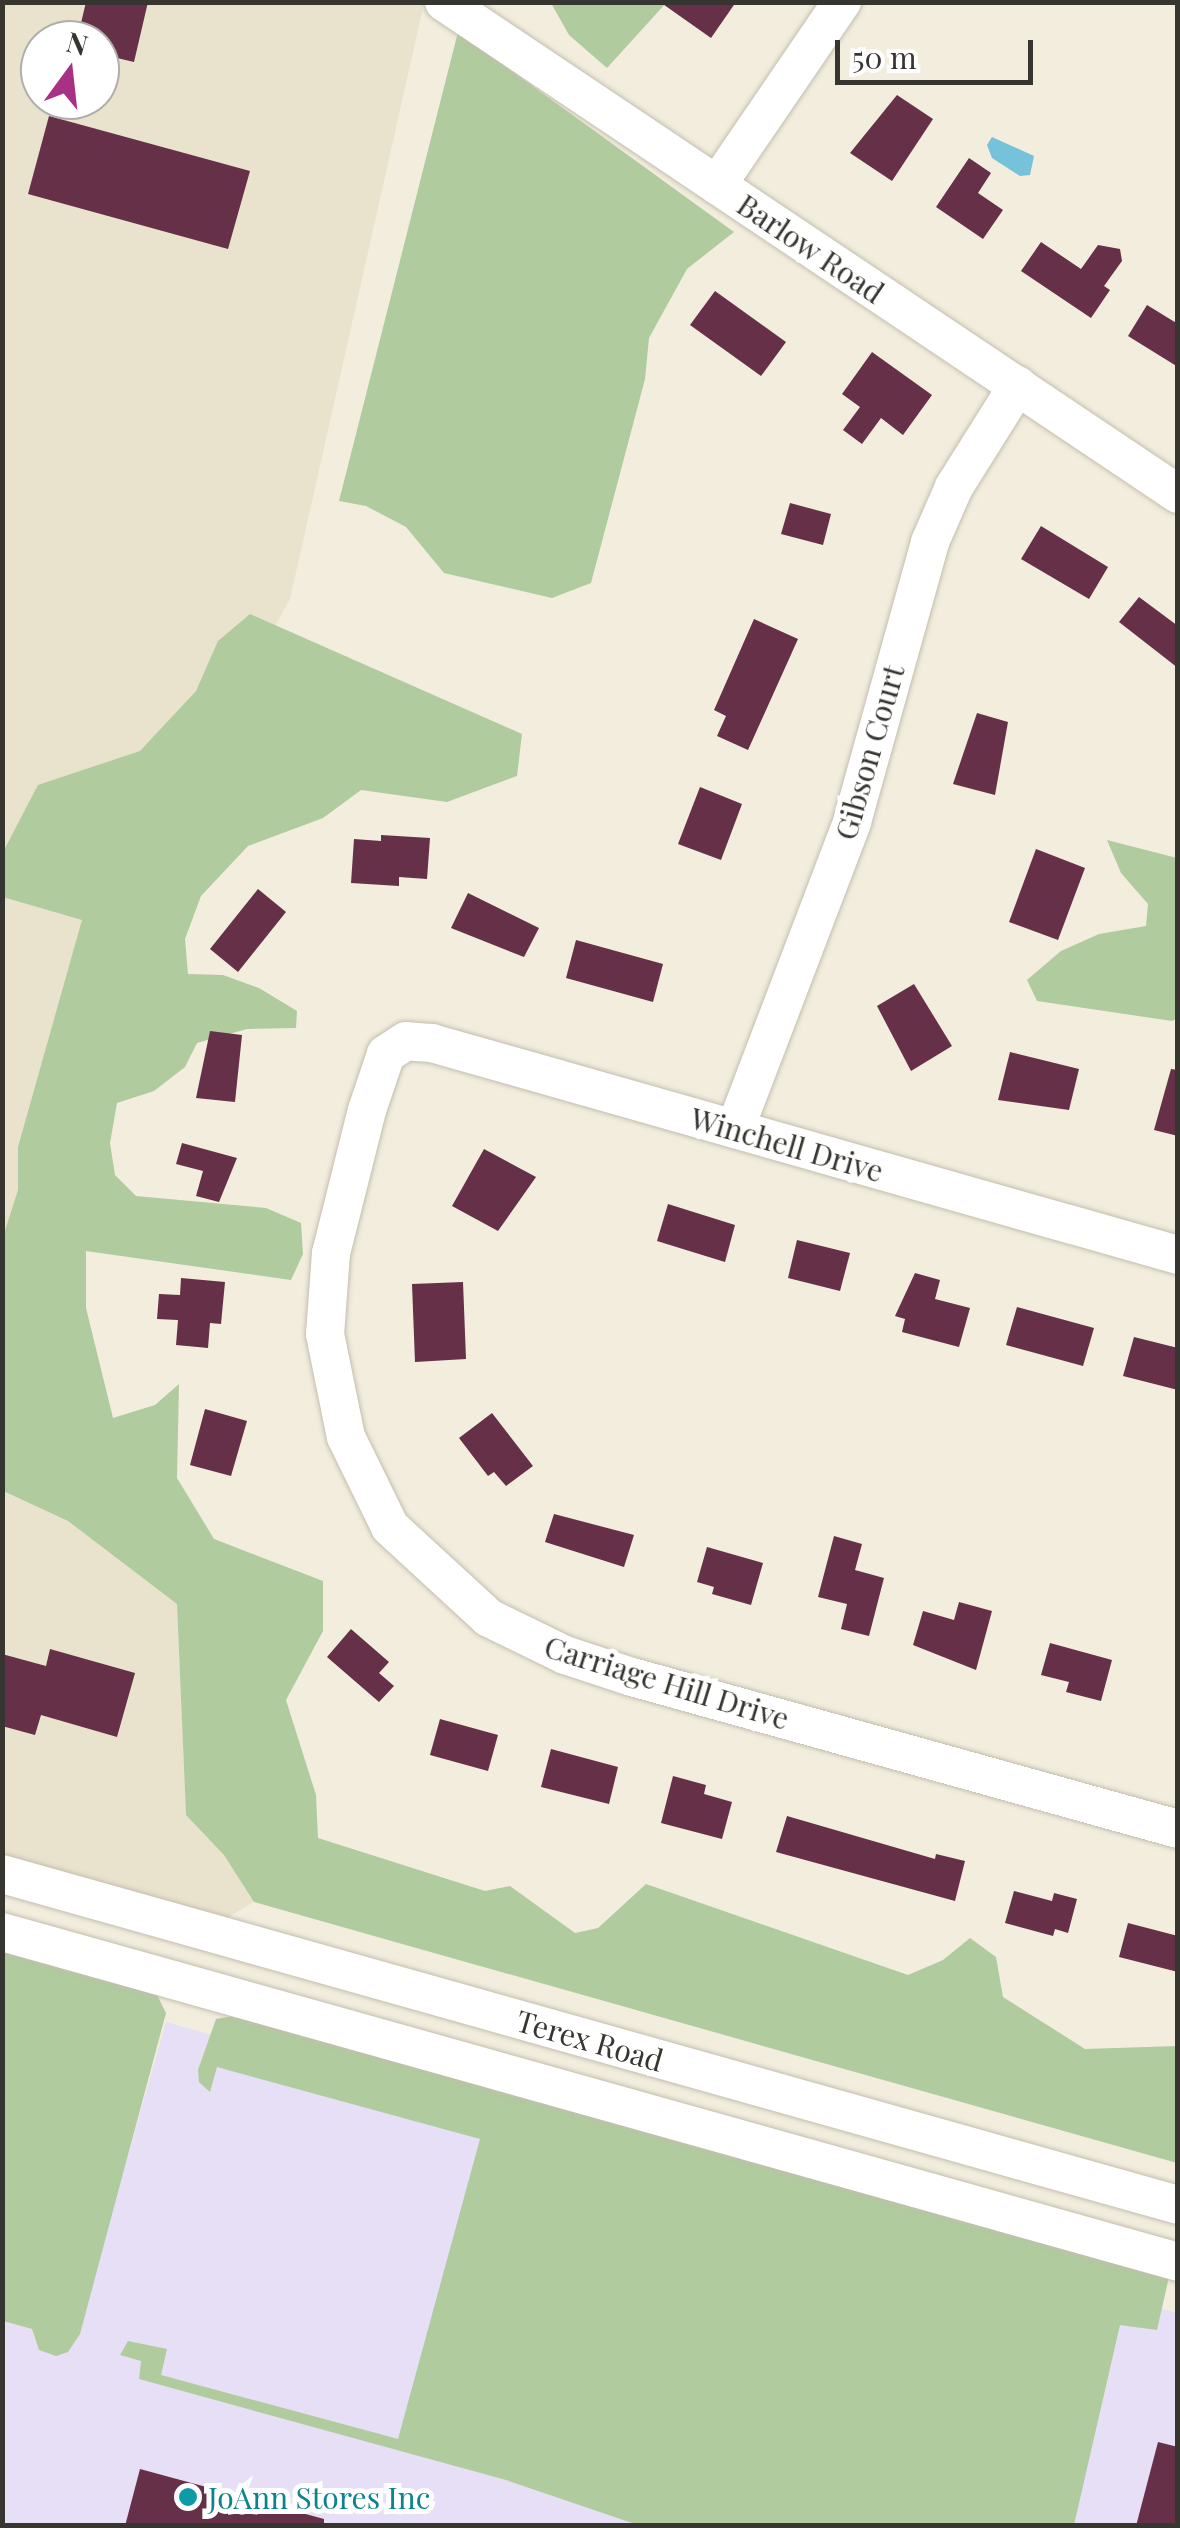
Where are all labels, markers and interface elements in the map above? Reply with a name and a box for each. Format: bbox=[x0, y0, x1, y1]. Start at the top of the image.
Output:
north arrow bbox=[20, 20, 120, 120]
scale bar bbox=[840, 20, 1038, 82]
text: N bbox=[63, 22, 92, 63]
text: 50 m bbox=[852, 37, 917, 77]
street label: Barlow Road bbox=[731, 186, 891, 310]
street label: Gibson Court bbox=[827, 660, 911, 844]
street label: Winchell Drive bbox=[687, 1099, 887, 1189]
street label: Carriage Hill Drive bbox=[540, 1628, 794, 1736]
street label: Terex Road bbox=[512, 2002, 668, 2078]
place label: JoAnn Stores Inc bbox=[208, 2479, 430, 2515]
marker: JoAnn Stores Inc bbox=[177, 2486, 199, 2508]

